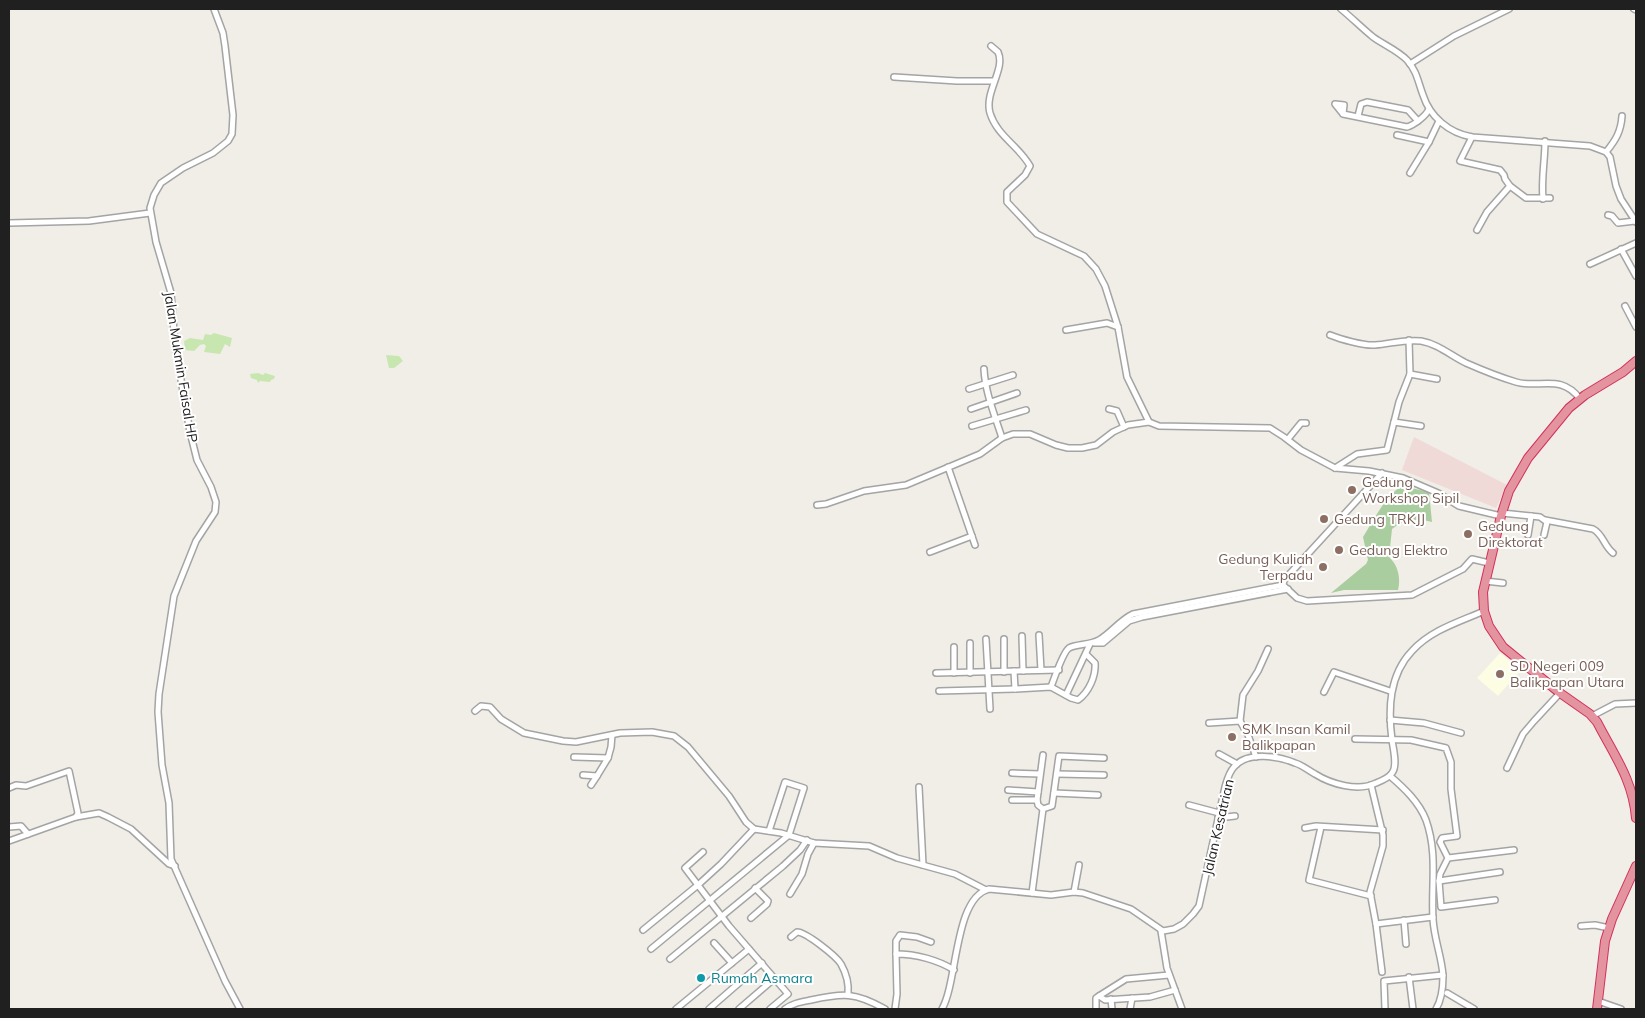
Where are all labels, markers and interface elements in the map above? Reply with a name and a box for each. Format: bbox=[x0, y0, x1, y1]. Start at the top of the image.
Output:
street label: Jalan Mukmin Faisal HP bbox=[160, 290, 202, 444]
place label: Gedung Workshop Sipil bbox=[1362, 473, 1459, 507]
marker: Gedung Workshop Sipil bbox=[1346, 484, 1358, 496]
place label: Gedung TRKJJ bbox=[1334, 510, 1425, 528]
marker: Gedung TRKJJ bbox=[1318, 513, 1330, 525]
place label: Gedung Direktorat bbox=[1478, 517, 1543, 551]
marker: Gedung Direktorat bbox=[1462, 528, 1474, 540]
place label: Gedung Elektro bbox=[1349, 541, 1448, 559]
marker: Gedung Elektro bbox=[1333, 544, 1345, 556]
place label: Gedung Kuliah Terpadu bbox=[1218, 550, 1313, 584]
marker: Gedung Kuliah Terpadu bbox=[1317, 561, 1329, 573]
place label: SD Negeri 009 Balikpapan Utara bbox=[1510, 657, 1624, 691]
marker: SD Negeri 009 Balikpapan Utara bbox=[1494, 668, 1506, 680]
place label: SMK Insan Kamil Balikpapan bbox=[1242, 720, 1351, 754]
marker: SMK Insan Kamil Balikpapan bbox=[1226, 731, 1238, 743]
street label: Jalan Kesatrian bbox=[1198, 777, 1238, 877]
place label: Rumah Asmara bbox=[711, 969, 813, 987]
marker: Rumah Asmara bbox=[695, 972, 707, 984]

